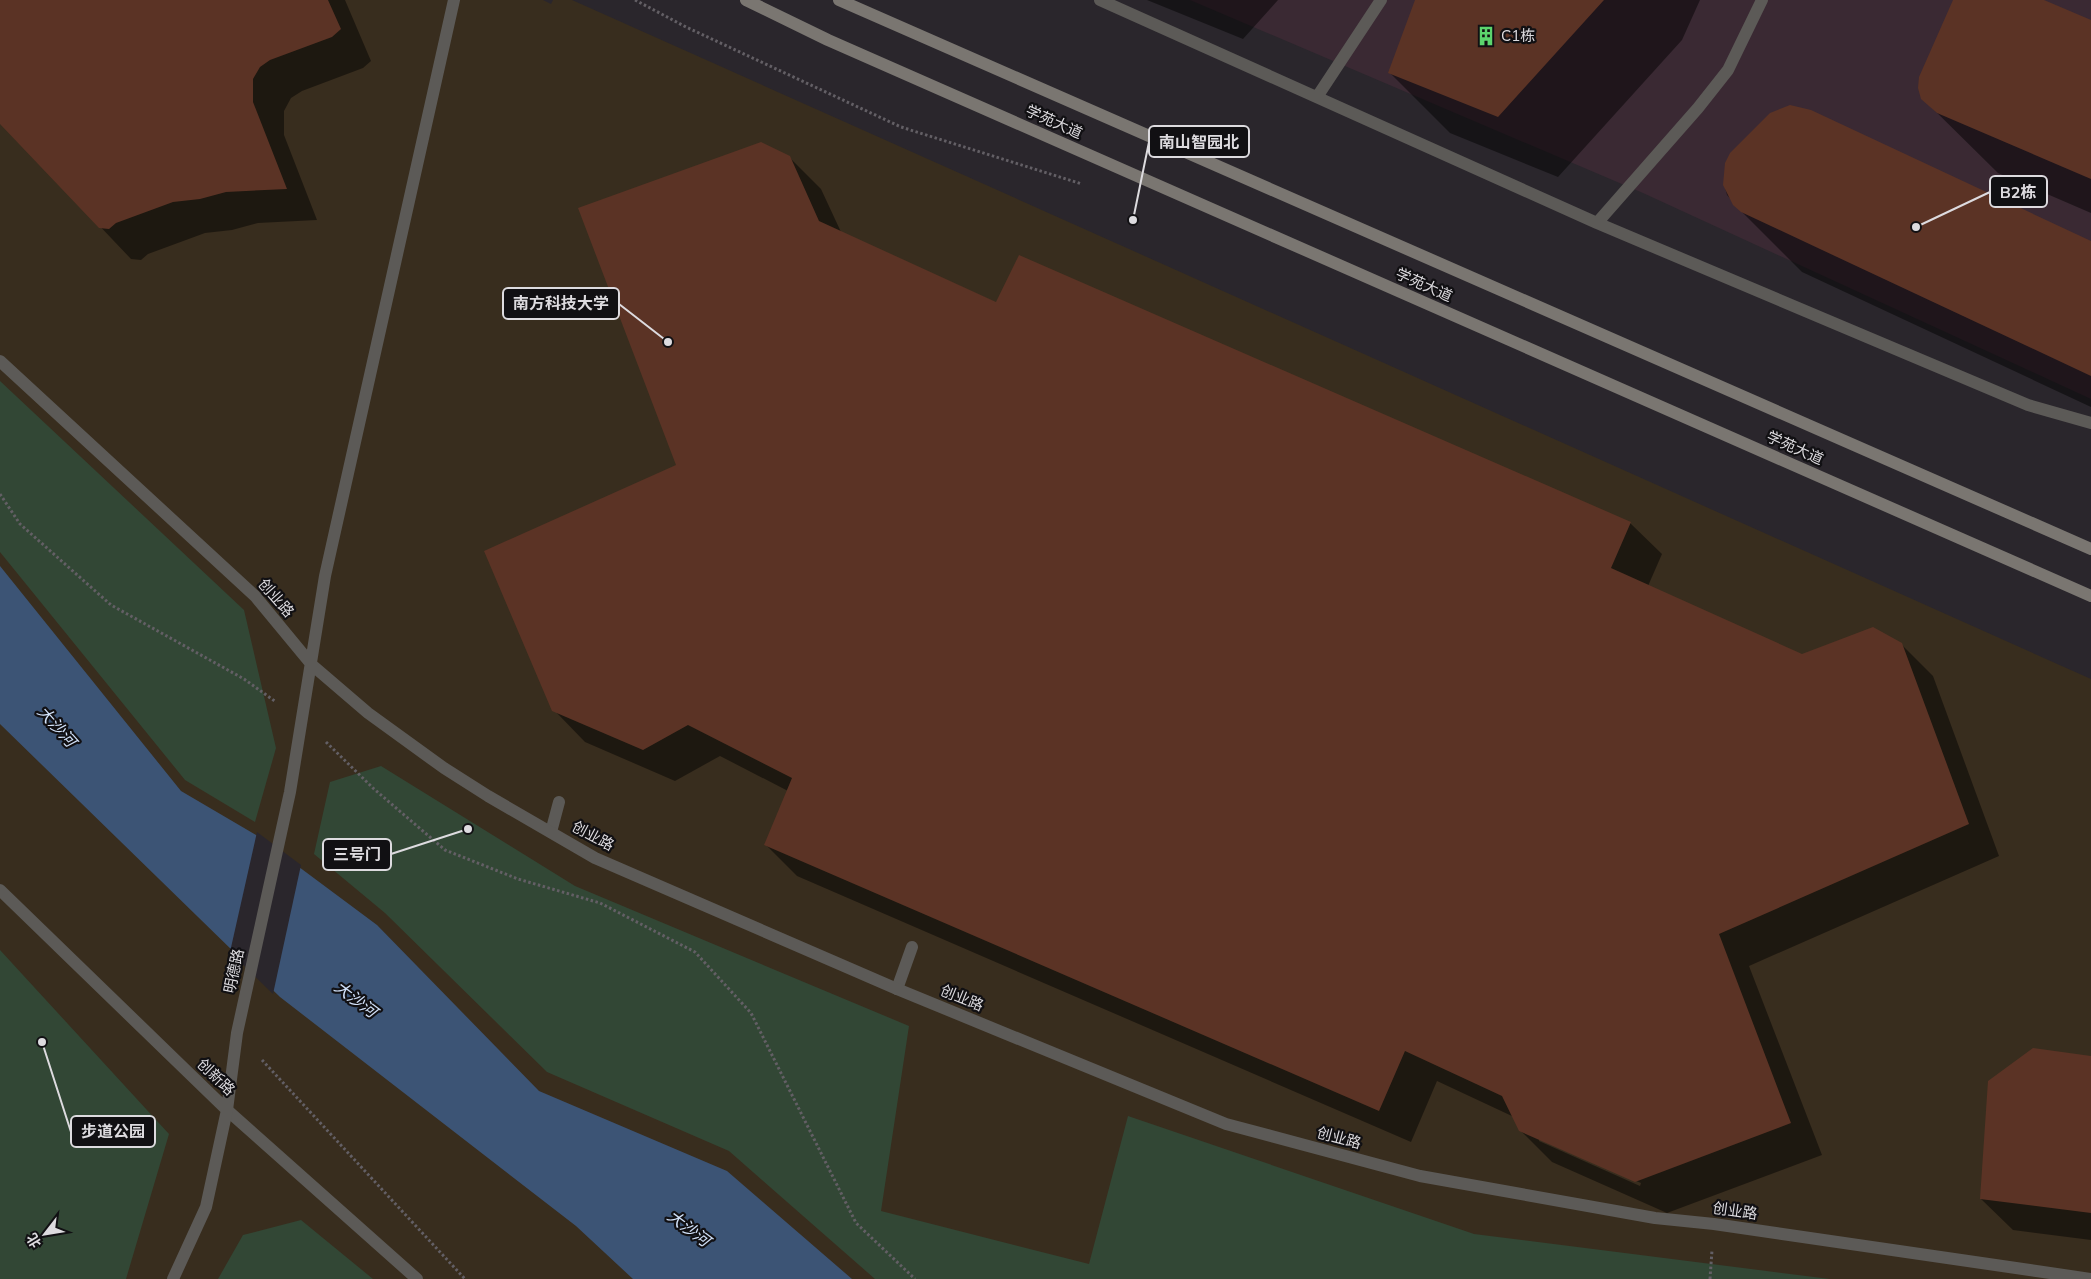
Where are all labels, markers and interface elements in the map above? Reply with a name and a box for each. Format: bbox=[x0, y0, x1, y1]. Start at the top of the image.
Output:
building icon: C1栋 bbox=[1475, 25, 1497, 47]
place label: C1栋 bbox=[1501, 26, 1535, 45]
street label: 学苑大道 bbox=[1023, 101, 1085, 142]
callout: 南山智园北 bbox=[1149, 126, 1249, 157]
text: 南山智园北 bbox=[1159, 132, 1239, 152]
callout: B2栋 bbox=[1990, 176, 2047, 207]
text: B2栋 bbox=[2000, 182, 2036, 202]
street label: 学苑大道 bbox=[1393, 264, 1455, 305]
callout: 南方科技大学 bbox=[503, 288, 619, 319]
text: 南方科技大学 bbox=[513, 293, 609, 313]
street label: 学苑大道 bbox=[1764, 427, 1826, 468]
street label: 创业路 bbox=[254, 574, 298, 621]
water label: 大沙河 bbox=[34, 701, 82, 753]
street label: 创业路 bbox=[569, 817, 618, 855]
callout: 三号门 bbox=[323, 839, 391, 870]
text: 三号门 bbox=[333, 844, 381, 864]
street label: 明德路 bbox=[220, 947, 247, 995]
water label: 大沙河 bbox=[331, 977, 384, 1023]
street label: 创业路 bbox=[938, 980, 987, 1015]
street label: 创新路 bbox=[194, 1054, 239, 1099]
callout: 步道公园 bbox=[71, 1116, 155, 1147]
text: 步道公园 bbox=[81, 1121, 145, 1141]
street label: 创业路 bbox=[1315, 1123, 1363, 1153]
street label: 创业路 bbox=[1711, 1198, 1759, 1223]
water label: 大沙河 bbox=[664, 1206, 717, 1252]
north arrow bbox=[20, 1209, 70, 1259]
text: 北 bbox=[23, 1230, 45, 1251]

